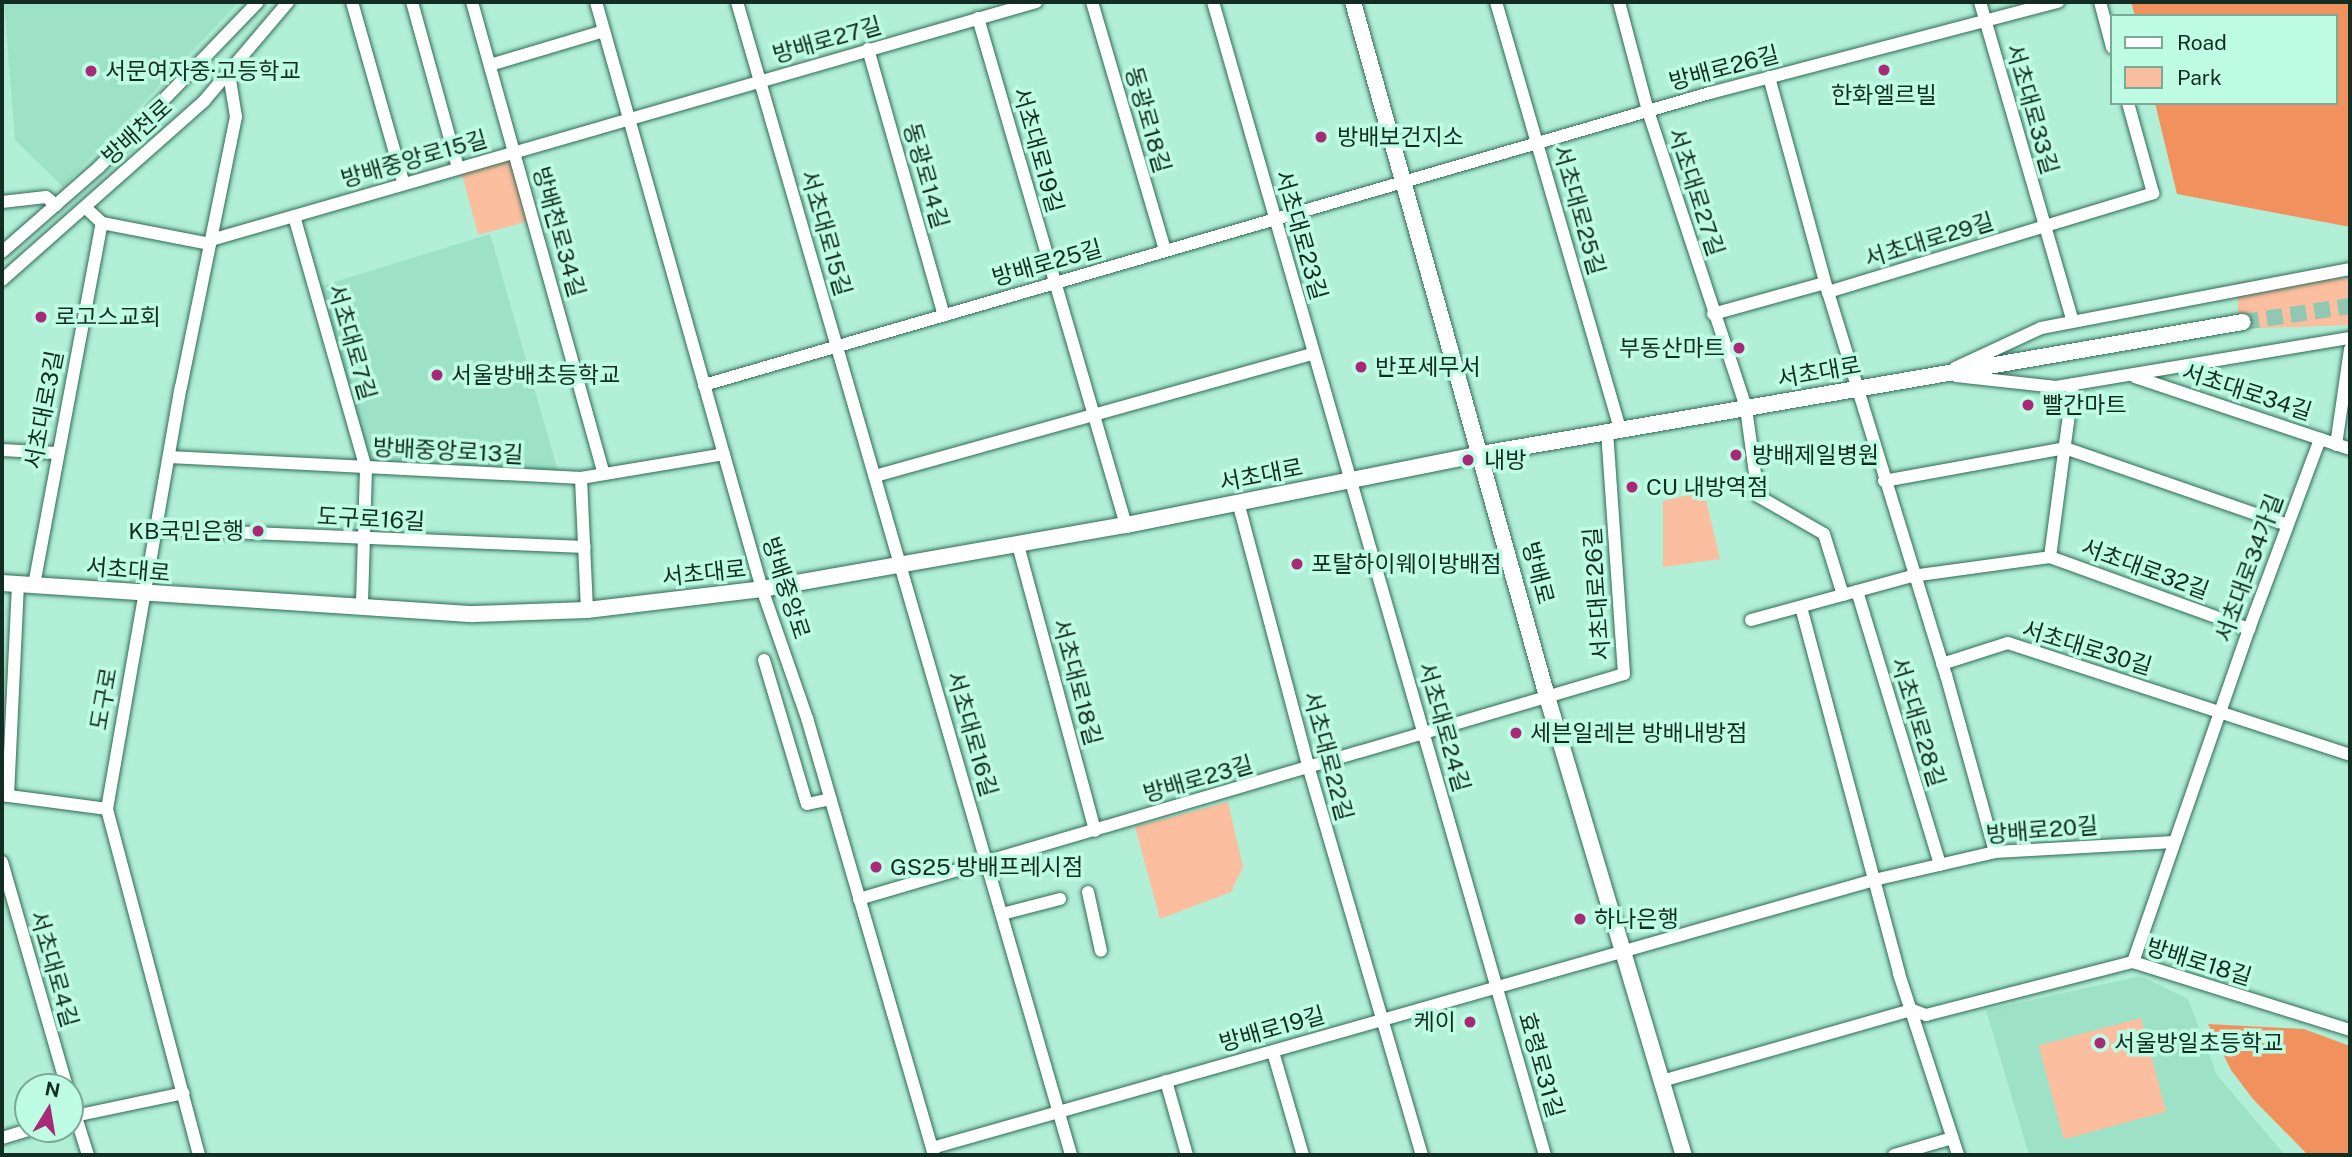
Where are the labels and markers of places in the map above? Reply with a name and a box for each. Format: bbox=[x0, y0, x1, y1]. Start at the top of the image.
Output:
place label: 서문여자중·고등학교 bbox=[105, 57, 301, 85]
marker: 한화엘르빌 bbox=[1876, 62, 1892, 78]
marker: 서문여자중·고등학교 bbox=[83, 63, 99, 79]
place label: 한화엘르빌 bbox=[1831, 81, 1937, 109]
place label: 방배보건지소 bbox=[1337, 123, 1464, 151]
marker: 방배보건지소 bbox=[1311, 127, 1331, 147]
place label: 로고스교회 bbox=[55, 303, 161, 331]
marker: 로고스교회 bbox=[33, 309, 49, 325]
place label: 부동산마트 bbox=[1619, 334, 1725, 362]
marker: 부동산마트 bbox=[1731, 340, 1747, 356]
place label: 반포세무서 bbox=[1375, 353, 1481, 381]
marker: 반포세무서 bbox=[1353, 359, 1369, 375]
place label: 서울방배초등학교 bbox=[451, 361, 620, 389]
marker: 서울방배초등학교 bbox=[429, 367, 445, 383]
place label: 빨간마트 bbox=[2042, 391, 2127, 419]
marker: 빨간마트 bbox=[2020, 397, 2036, 413]
place label: 방배제일병원 bbox=[1752, 441, 1879, 469]
marker: 방배제일병원 bbox=[1726, 445, 1746, 465]
place label: 내방 bbox=[1484, 446, 1526, 474]
marker: 내방 bbox=[1458, 450, 1478, 470]
place label: CU 내방역점 bbox=[1646, 473, 1768, 501]
marker: CU 내방역점 bbox=[1624, 479, 1640, 495]
place label: KB국민은행 bbox=[128, 517, 244, 545]
marker: KB국민은행 bbox=[250, 523, 266, 539]
place label: 포탈하이웨이방배점 bbox=[1311, 550, 1501, 578]
marker: 포탈하이웨이방배점 bbox=[1289, 556, 1305, 572]
place label: 세븐일레븐 방배내방점 bbox=[1530, 719, 1747, 747]
marker: 세븐일레븐 방배내방점 bbox=[1508, 725, 1524, 741]
place label: GS25 방배프레시점 bbox=[890, 853, 1083, 881]
marker: GS25 방배프레시점 bbox=[868, 859, 884, 875]
place label: 하나은행 bbox=[1594, 905, 1679, 933]
marker: 하나은행 bbox=[1572, 911, 1588, 927]
place label: 케이 bbox=[1414, 1008, 1456, 1036]
marker: 케이 bbox=[1462, 1014, 1478, 1030]
place label: 서울방일초등학교 bbox=[2114, 1029, 2283, 1057]
marker: 서울방일초등학교 bbox=[2092, 1035, 2108, 1051]

